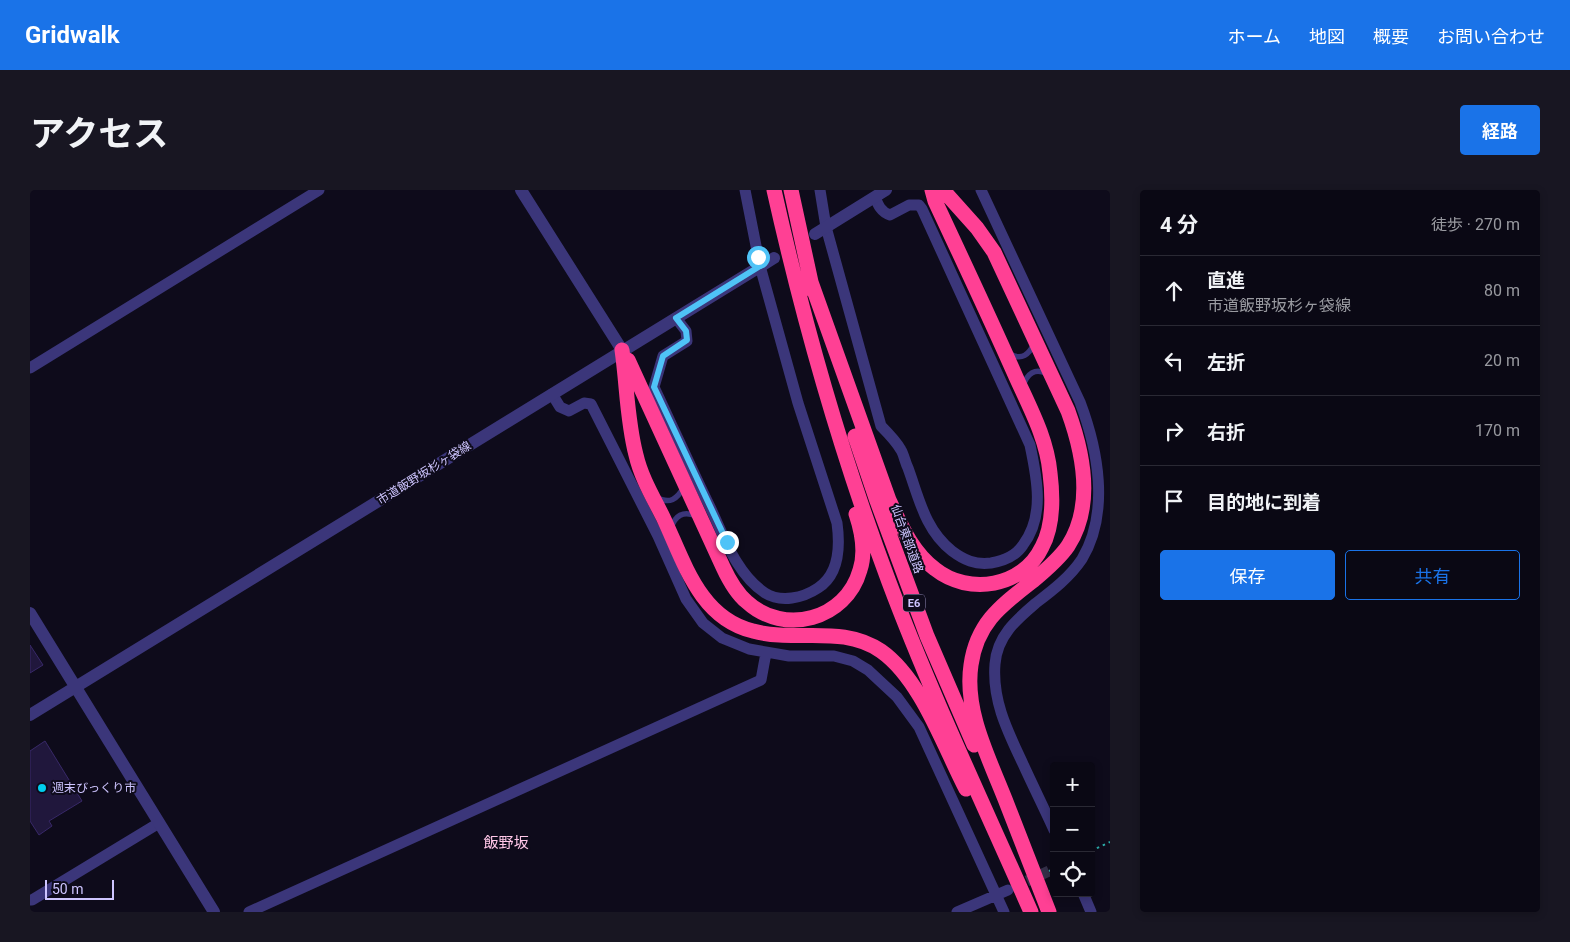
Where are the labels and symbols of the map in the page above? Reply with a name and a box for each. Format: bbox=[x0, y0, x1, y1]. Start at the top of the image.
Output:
route start bbox=[747, 246, 770, 269]
street label: 市道飯野坂杉ヶ袋線 bbox=[374, 438, 474, 508]
street label: 仙台東部道路 bbox=[888, 503, 926, 575]
route end bbox=[716, 531, 739, 554]
road number: E6 bbox=[903, 594, 925, 612]
place label: 週末びっくり市 bbox=[52, 781, 136, 795]
marker: 週末びっくり市 bbox=[36, 782, 48, 794]
district label: 飯野坂 bbox=[483, 834, 529, 852]
scale bar bbox=[45, 877, 114, 900]

